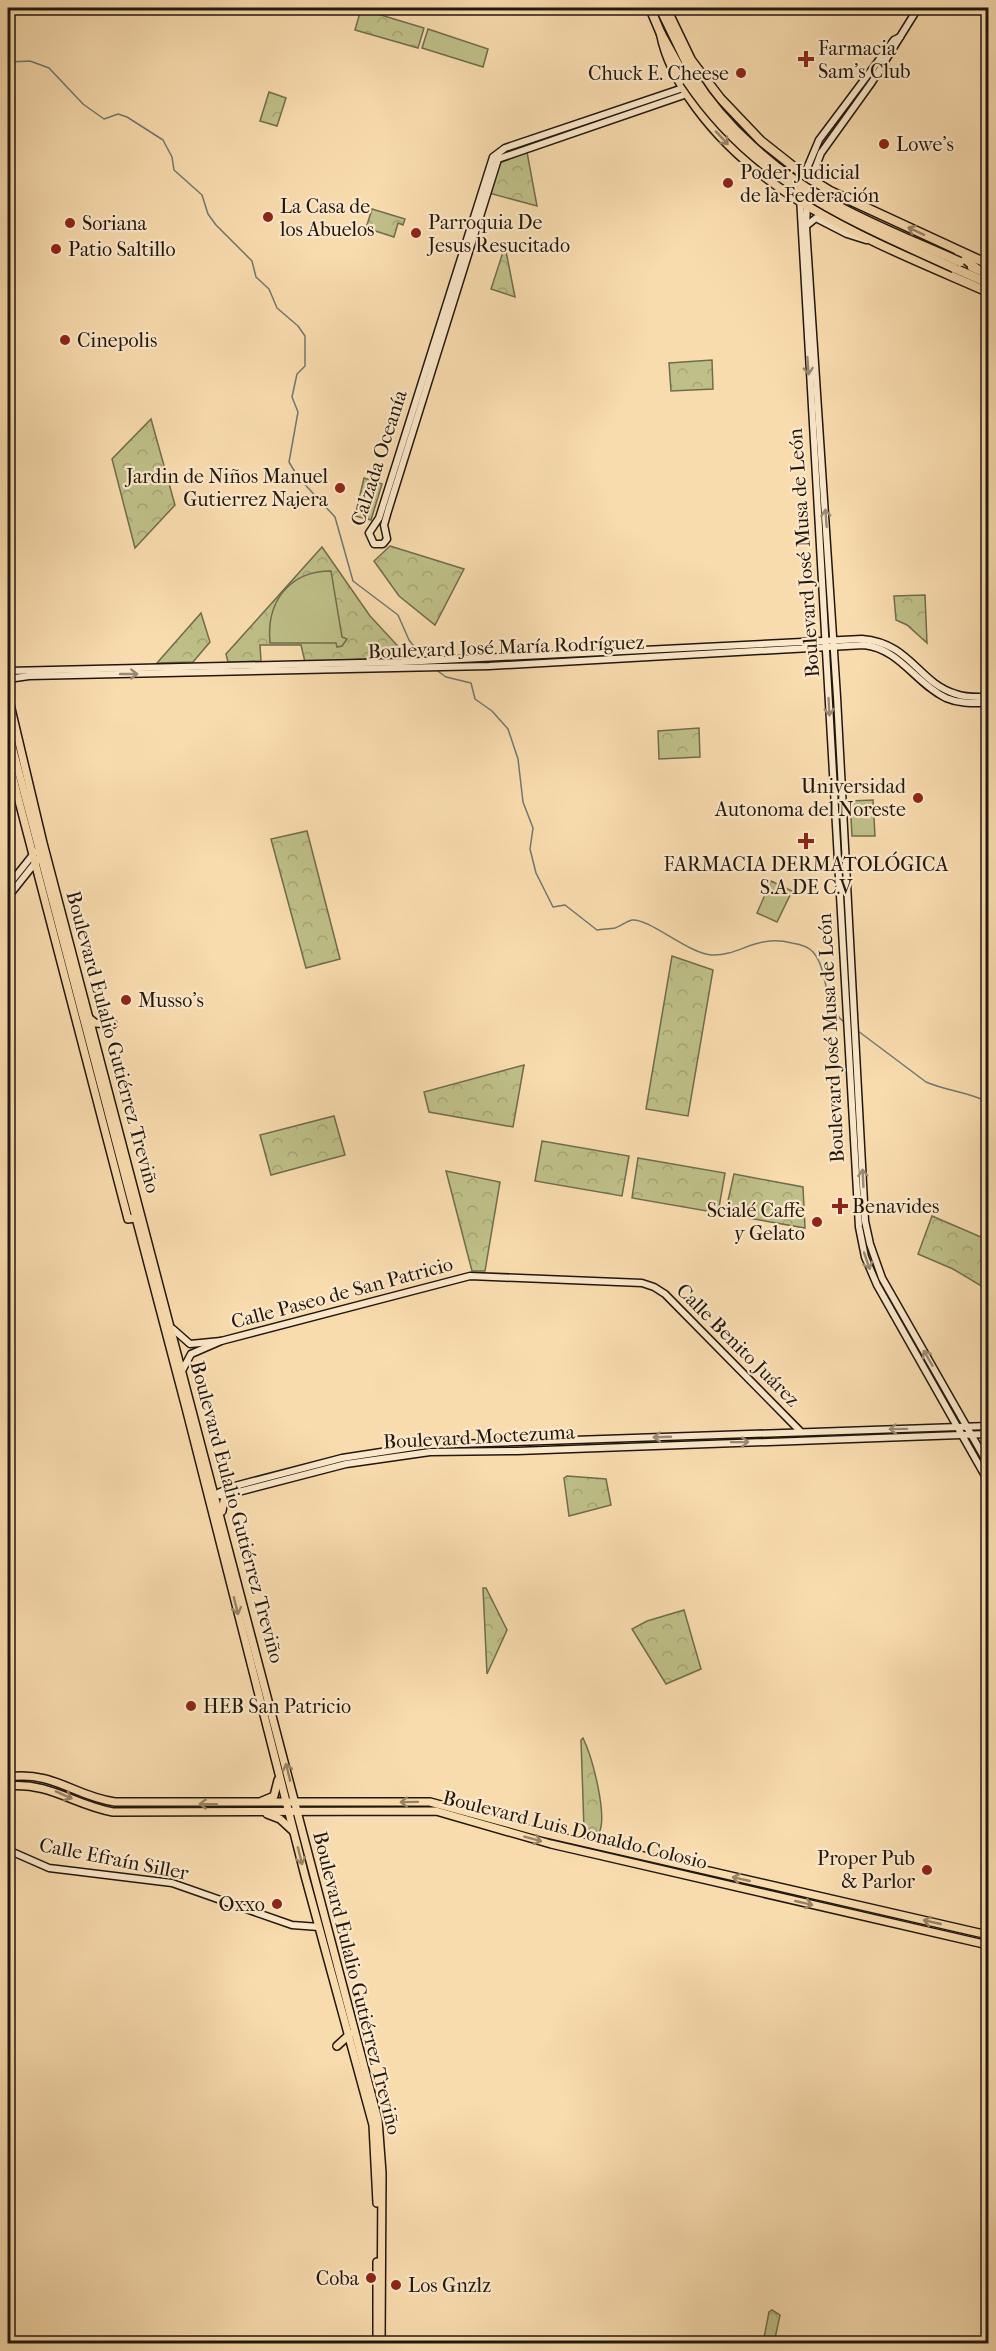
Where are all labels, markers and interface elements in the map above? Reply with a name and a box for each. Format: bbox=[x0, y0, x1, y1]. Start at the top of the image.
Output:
place label: Farmacia Sam's Club bbox=[818, 37, 911, 83]
marker: Farmacia Sam's Club bbox=[799, 52, 813, 66]
place label: Chuck E. Cheese bbox=[588, 62, 729, 85]
marker: Chuck E. Cheese bbox=[734, 66, 748, 80]
one-way arrow bbox=[714, 130, 729, 145]
place label: Lowe's bbox=[896, 133, 954, 156]
marker: Lowe's bbox=[877, 137, 891, 151]
place label: Poder Judicial de la Federación bbox=[740, 161, 880, 207]
marker: Poder Judicial de la Federación bbox=[721, 176, 735, 190]
place label: La Casa de los Abuelos bbox=[279, 195, 374, 241]
marker: La Casa de los Abuelos bbox=[261, 210, 275, 224]
place label: Parroquia De Jesus Resucitado bbox=[426, 211, 570, 257]
place label: Soriana bbox=[82, 212, 148, 235]
marker: Soriana bbox=[63, 216, 77, 230]
one-way arrow bbox=[908, 224, 926, 236]
marker: Parroquia De Jesus Resucitado bbox=[409, 226, 423, 240]
place label: Patio Saltillo bbox=[68, 238, 176, 261]
marker: Patio Saltillo bbox=[49, 242, 63, 256]
place label: Cinepolis bbox=[77, 329, 157, 352]
marker: Cinepolis bbox=[58, 333, 72, 347]
one-way arrow bbox=[803, 356, 814, 376]
street label: Calzada Oceanía bbox=[346, 387, 412, 529]
street label: Boulevard José Musa de León bbox=[784, 427, 824, 678]
place label: Jardin de Niños Manuel Gutierrez Najera bbox=[124, 465, 329, 511]
marker: Jardin de Niños Manuel Gutierrez Najera bbox=[333, 481, 347, 495]
one-way arrow bbox=[820, 509, 831, 529]
street label: Boulevard José María Rodríguez bbox=[367, 631, 645, 663]
one-way arrow bbox=[118, 668, 138, 680]
one-way arrow bbox=[824, 697, 835, 717]
place label: Universidad Autonoma del Noreste bbox=[714, 775, 907, 821]
marker: Universidad Autonoma del Noreste bbox=[911, 791, 925, 805]
marker: FARMACIA DERMATOLÓGICA S.A DE C.V bbox=[797, 832, 815, 850]
place label: FARMACIA DERMATOLÓGICA S.A DE C.V bbox=[664, 851, 949, 899]
street label: Boulevard Eulalio Gutiérrez Treviño bbox=[62, 888, 164, 1196]
street label: Boulevard José Musa de León bbox=[813, 912, 849, 1163]
place label: Musso's bbox=[138, 989, 204, 1012]
marker: Musso's bbox=[119, 993, 133, 1007]
one-way arrow bbox=[857, 1168, 868, 1188]
place label: Benavides bbox=[852, 1195, 939, 1218]
place label: Scialé Caffe y Gelato bbox=[707, 1199, 805, 1245]
marker: Benavides bbox=[833, 1199, 847, 1213]
marker: Scialé Caffe y Gelato bbox=[810, 1215, 824, 1229]
one-way arrow bbox=[863, 1251, 874, 1270]
street label: Calle Paseo de San Patricio bbox=[229, 1252, 455, 1334]
street label: Calle Benito Juárez bbox=[672, 1279, 804, 1411]
one-way arrow bbox=[921, 1350, 933, 1367]
street label: Boulevard Eulalio Gutiérrez Treviño bbox=[186, 1358, 288, 1666]
street label: Boulevard Moctezuma bbox=[383, 1420, 576, 1454]
one-way arrow bbox=[889, 1423, 909, 1435]
one-way arrow bbox=[652, 1431, 672, 1442]
one-way arrow bbox=[730, 1436, 750, 1447]
one-way arrow bbox=[231, 1596, 243, 1615]
place label: HEB San Patricio bbox=[203, 1695, 351, 1718]
marker: HEB San Patricio bbox=[184, 1699, 198, 1713]
one-way arrow bbox=[281, 1763, 293, 1782]
street label: Boulevard Luis Donaldo Colosio bbox=[440, 1786, 710, 1874]
one-way arrow bbox=[55, 1790, 73, 1801]
one-way arrow bbox=[399, 1796, 419, 1807]
one-way arrow bbox=[198, 1798, 218, 1809]
street label: Boulevard Eulalio Gutiérrez Treviño bbox=[308, 1829, 406, 2137]
street label: Calle Efraín Siller bbox=[37, 1833, 191, 1885]
one-way arrow bbox=[523, 1833, 542, 1845]
one-way arrow bbox=[295, 1846, 307, 1865]
place label: Proper Pub & Parlor bbox=[817, 1847, 915, 1893]
marker: Proper Pub & Parlor bbox=[920, 1863, 934, 1877]
one-way arrow bbox=[732, 1872, 751, 1884]
place label: Oxxo bbox=[218, 1893, 265, 1916]
marker: Oxxo bbox=[270, 1897, 284, 1911]
one-way arrow bbox=[795, 1897, 814, 1909]
one-way arrow bbox=[922, 1915, 941, 1927]
place label: Coba bbox=[316, 2267, 360, 2290]
marker: Coba bbox=[364, 2271, 378, 2285]
place label: Los Gnzlz bbox=[408, 2274, 491, 2297]
marker: Los Gnzlz bbox=[389, 2278, 403, 2292]

